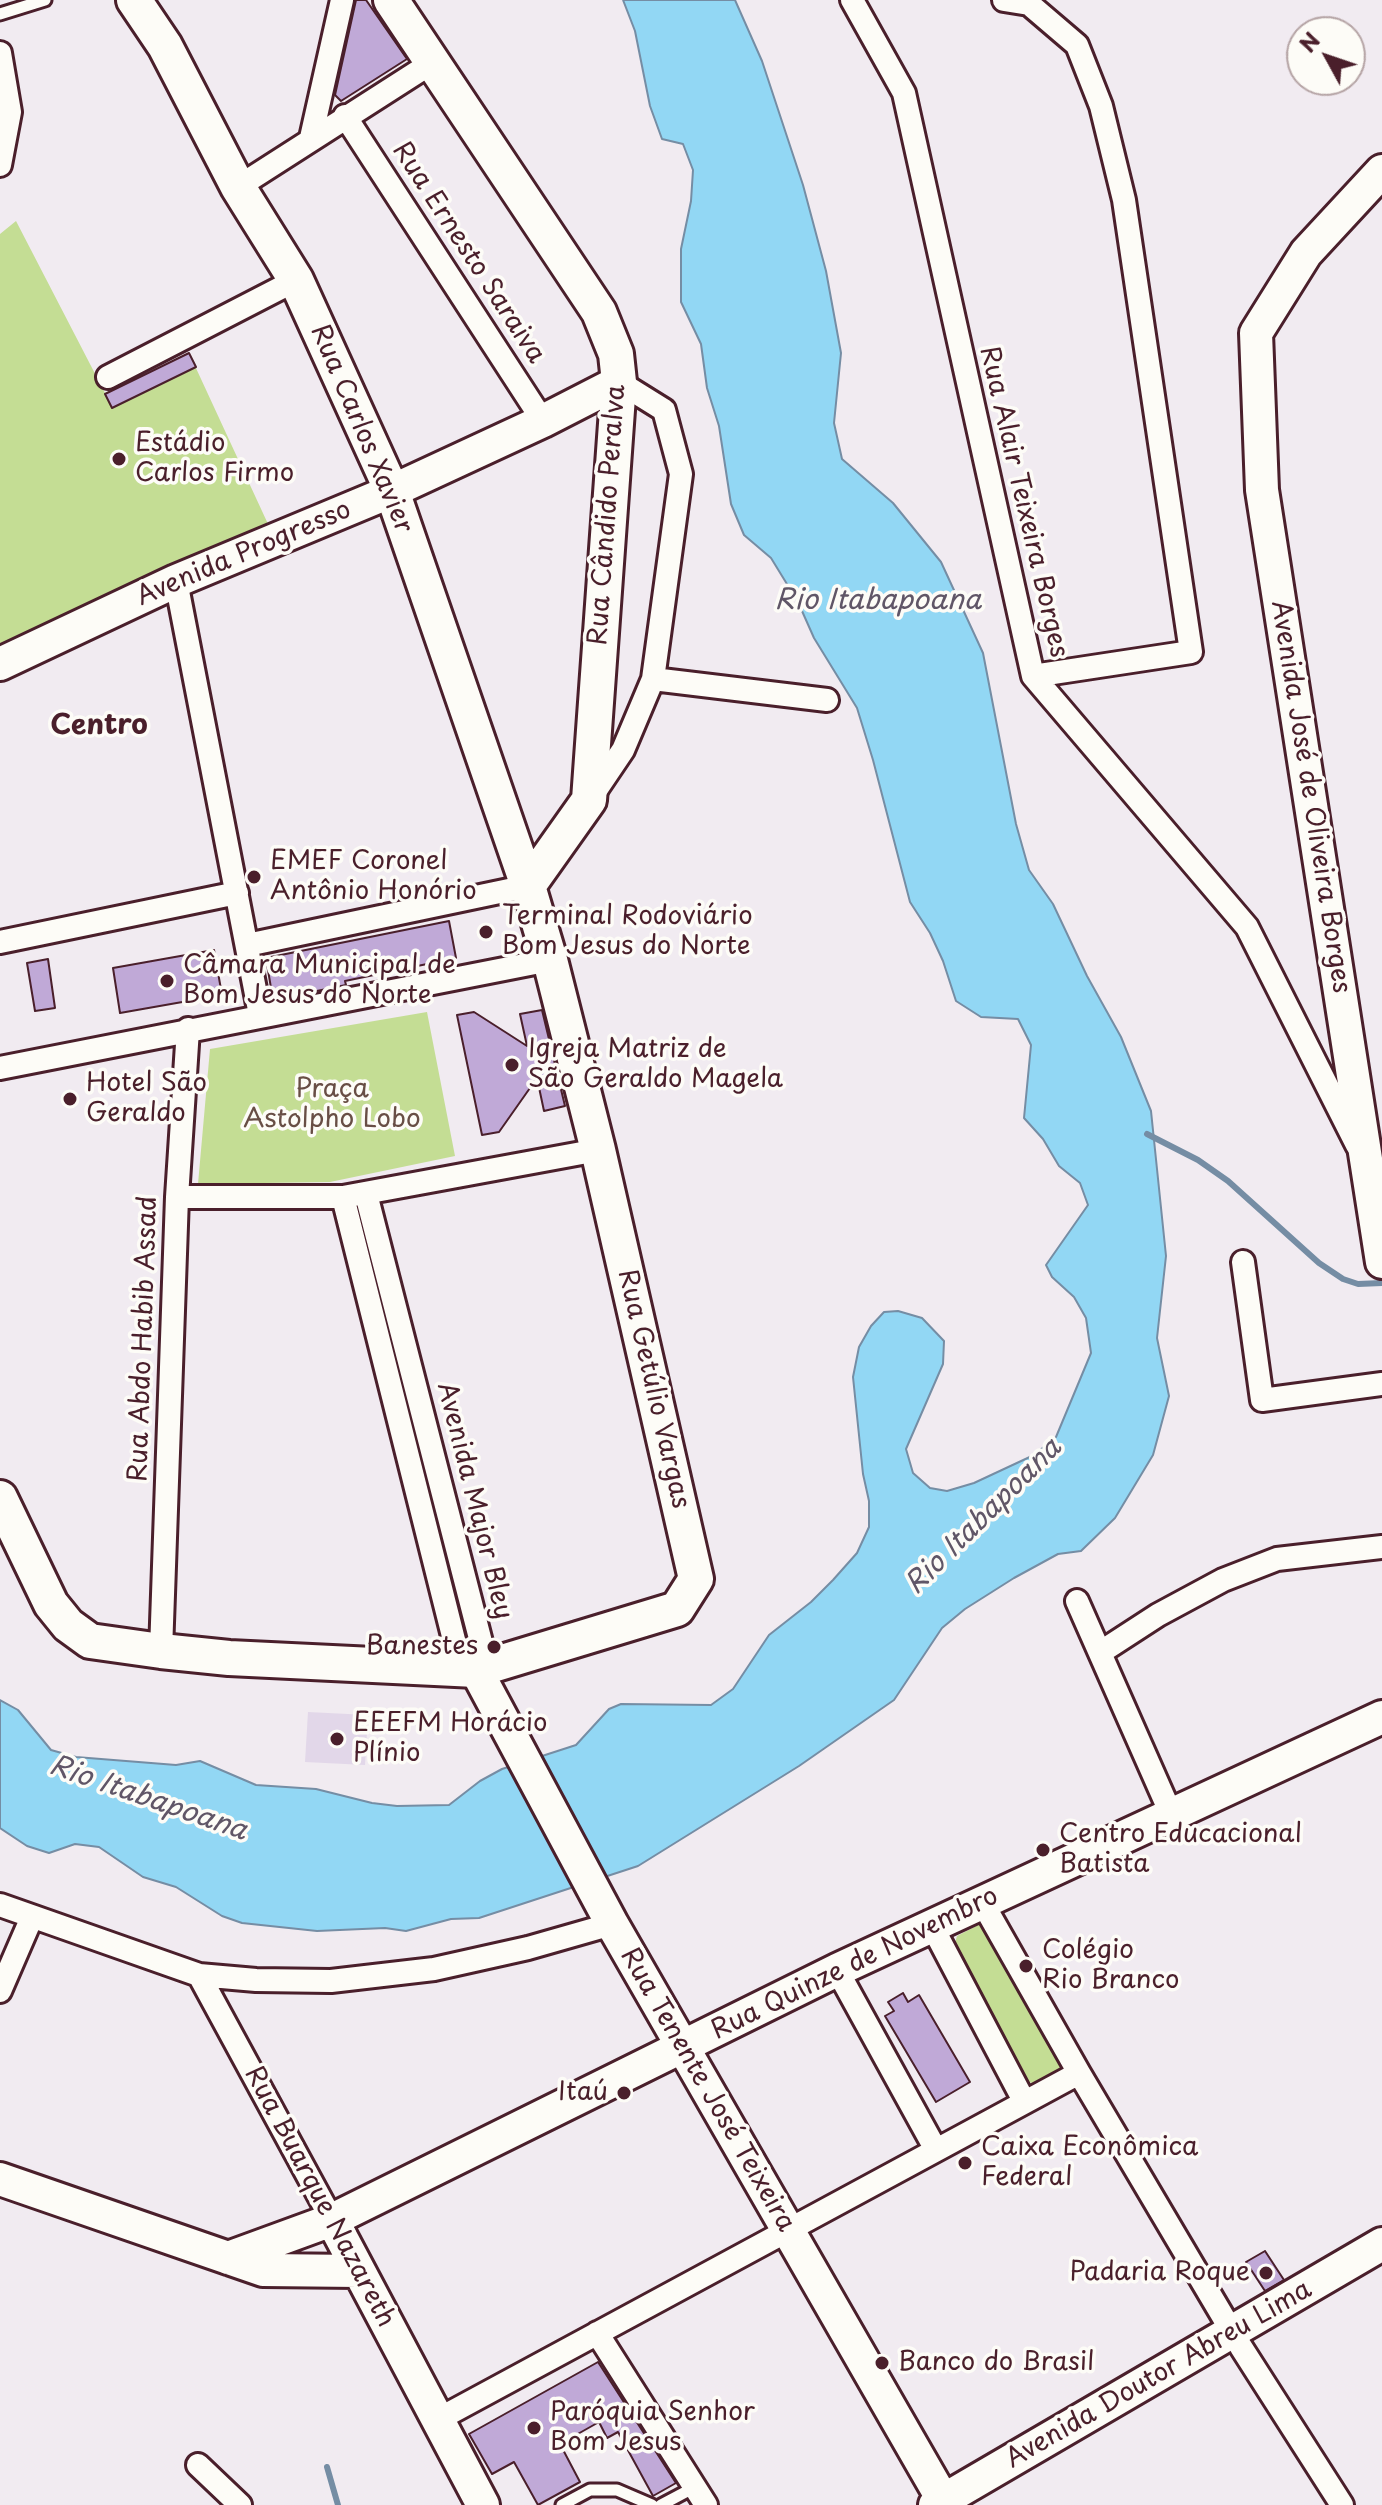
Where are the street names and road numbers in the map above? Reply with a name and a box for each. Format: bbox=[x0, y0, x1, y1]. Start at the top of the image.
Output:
street label: Rua Ernesto Saraiva bbox=[385, 137, 551, 369]
street label: Rua Carlos Xavier bbox=[303, 320, 419, 538]
street label: Rua Alair Teixeira Borges bbox=[972, 343, 1074, 661]
street label: Rua Cândido Peralva bbox=[583, 383, 633, 647]
street label: Avenida Progresso bbox=[132, 495, 356, 613]
street label: Avenida José de Oliveira Borges bbox=[1264, 599, 1356, 995]
street label: Rua Abdo Habib Assad bbox=[123, 1195, 165, 1483]
street label: Rua Getúlio Vargas bbox=[610, 1266, 696, 1512]
street label: Avenida Major Bley bbox=[429, 1379, 519, 1623]
street label: Rua Quinze de Novembro bbox=[707, 1881, 1003, 2047]
street label: Rua Tenente José Teixeira bbox=[613, 1943, 801, 2237]
street label: Rua Buarque Nazareth bbox=[237, 2061, 401, 2333]
street label: Avenida Doutor Abreu Lima bbox=[1001, 2274, 1317, 2476]

